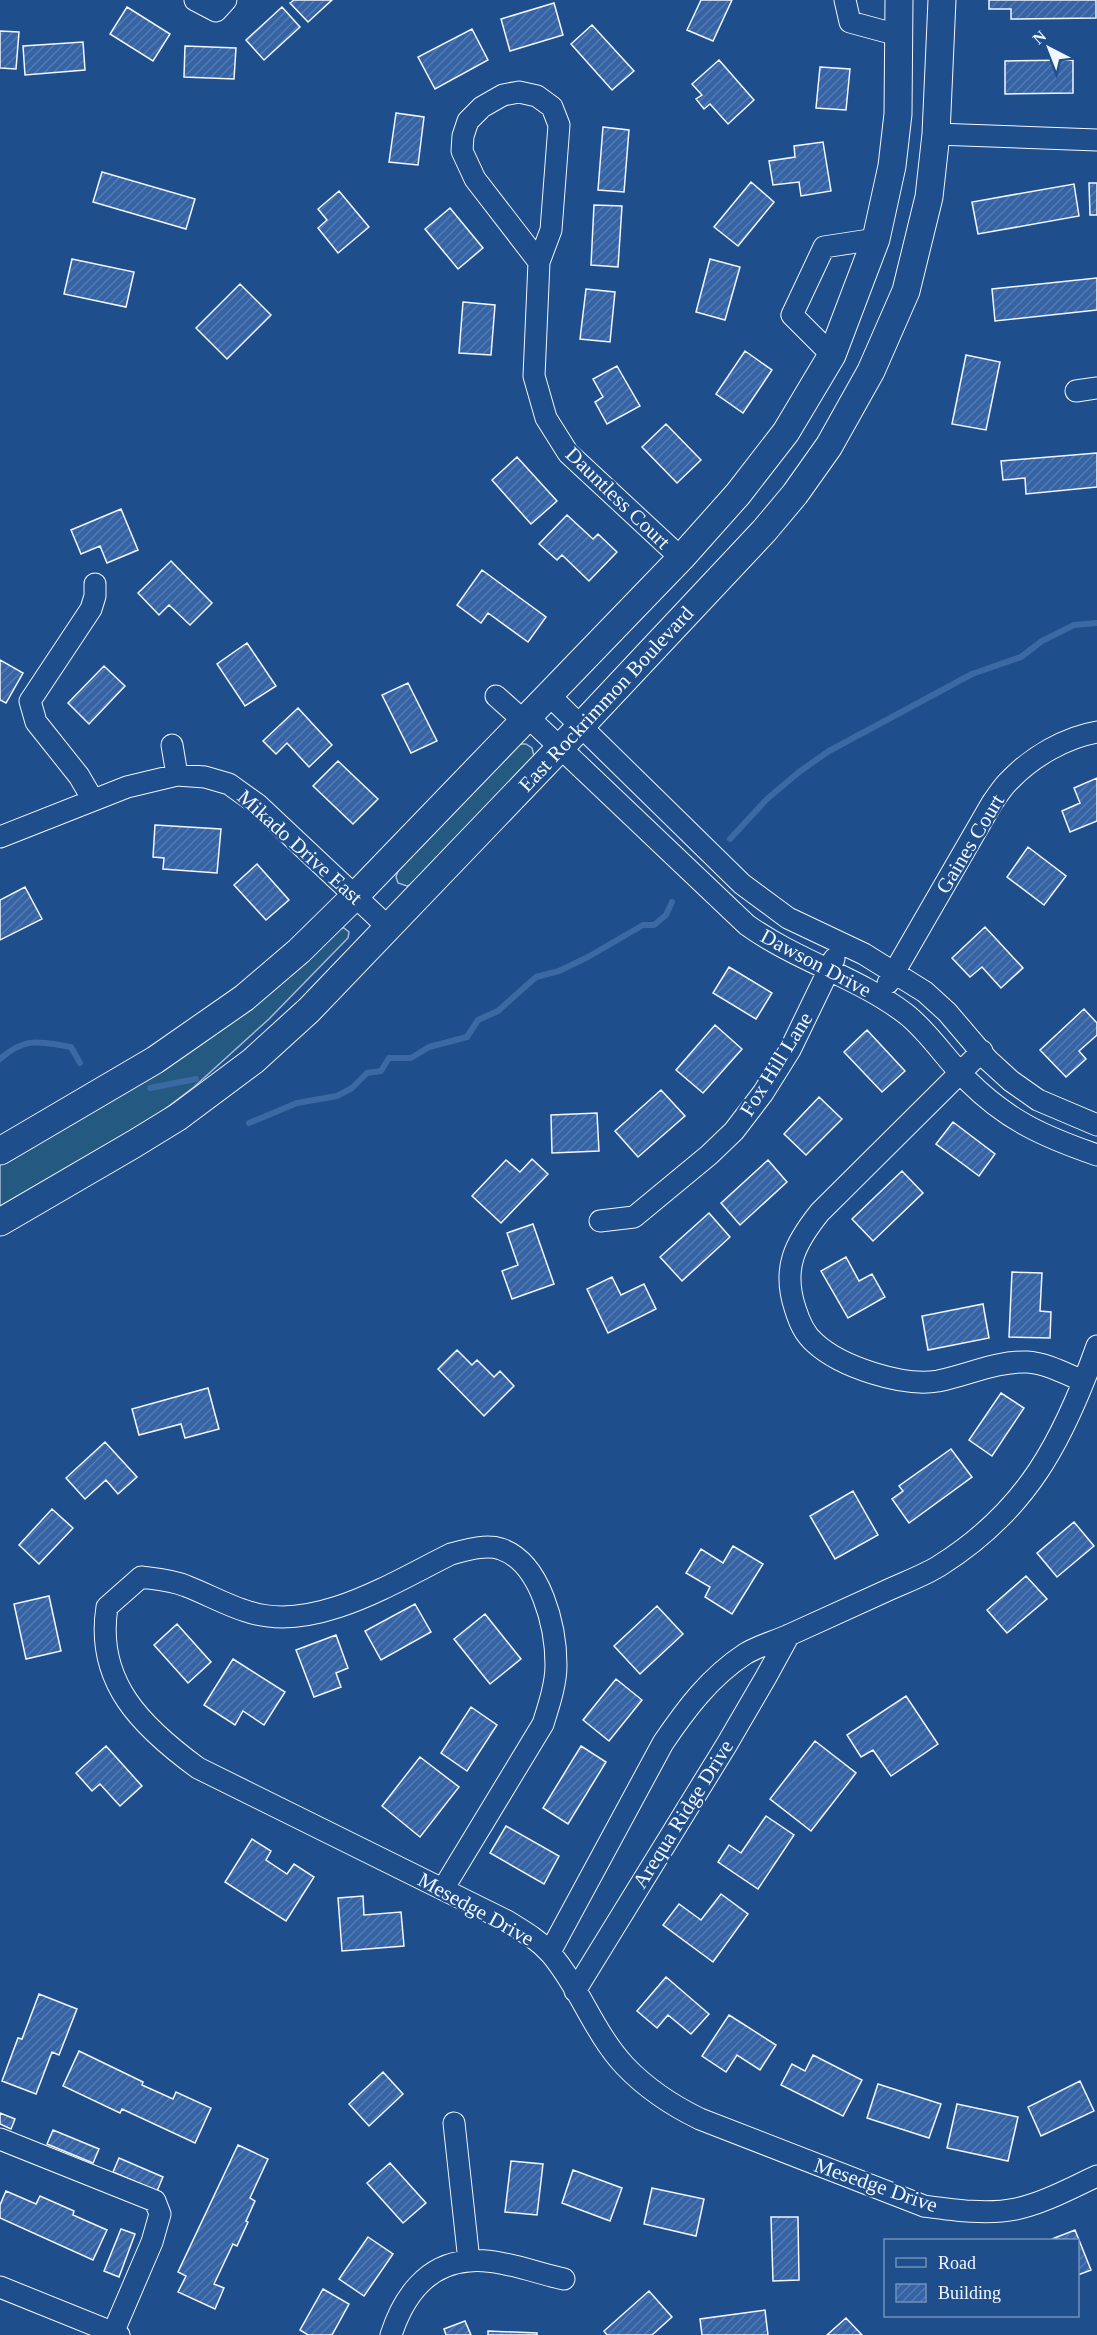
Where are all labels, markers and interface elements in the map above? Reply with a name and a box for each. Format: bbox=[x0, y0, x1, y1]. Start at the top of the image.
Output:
north arrow bbox=[1019, 18, 1079, 78]
text: N bbox=[1029, 27, 1050, 47]
street label: Dauntless Court bbox=[561, 442, 675, 554]
street label: East Rockrimmon Boulevard bbox=[514, 601, 699, 797]
street label: Mikado Drive East bbox=[233, 785, 368, 909]
street label: Gaines Court bbox=[931, 790, 1009, 898]
street label: Dawson Drive bbox=[757, 924, 875, 1002]
street label: Fox Hill Lane bbox=[735, 1008, 817, 1120]
street label: Arequa Ridge Drive bbox=[628, 1735, 738, 1893]
street label: Mesedge Drive bbox=[414, 1867, 538, 1951]
street label: Mesedge Drive bbox=[811, 2153, 941, 2217]
legend bbox=[884, 2239, 1079, 2317]
text: Road bbox=[938, 2253, 976, 2273]
text: Building bbox=[938, 2283, 1001, 2303]

